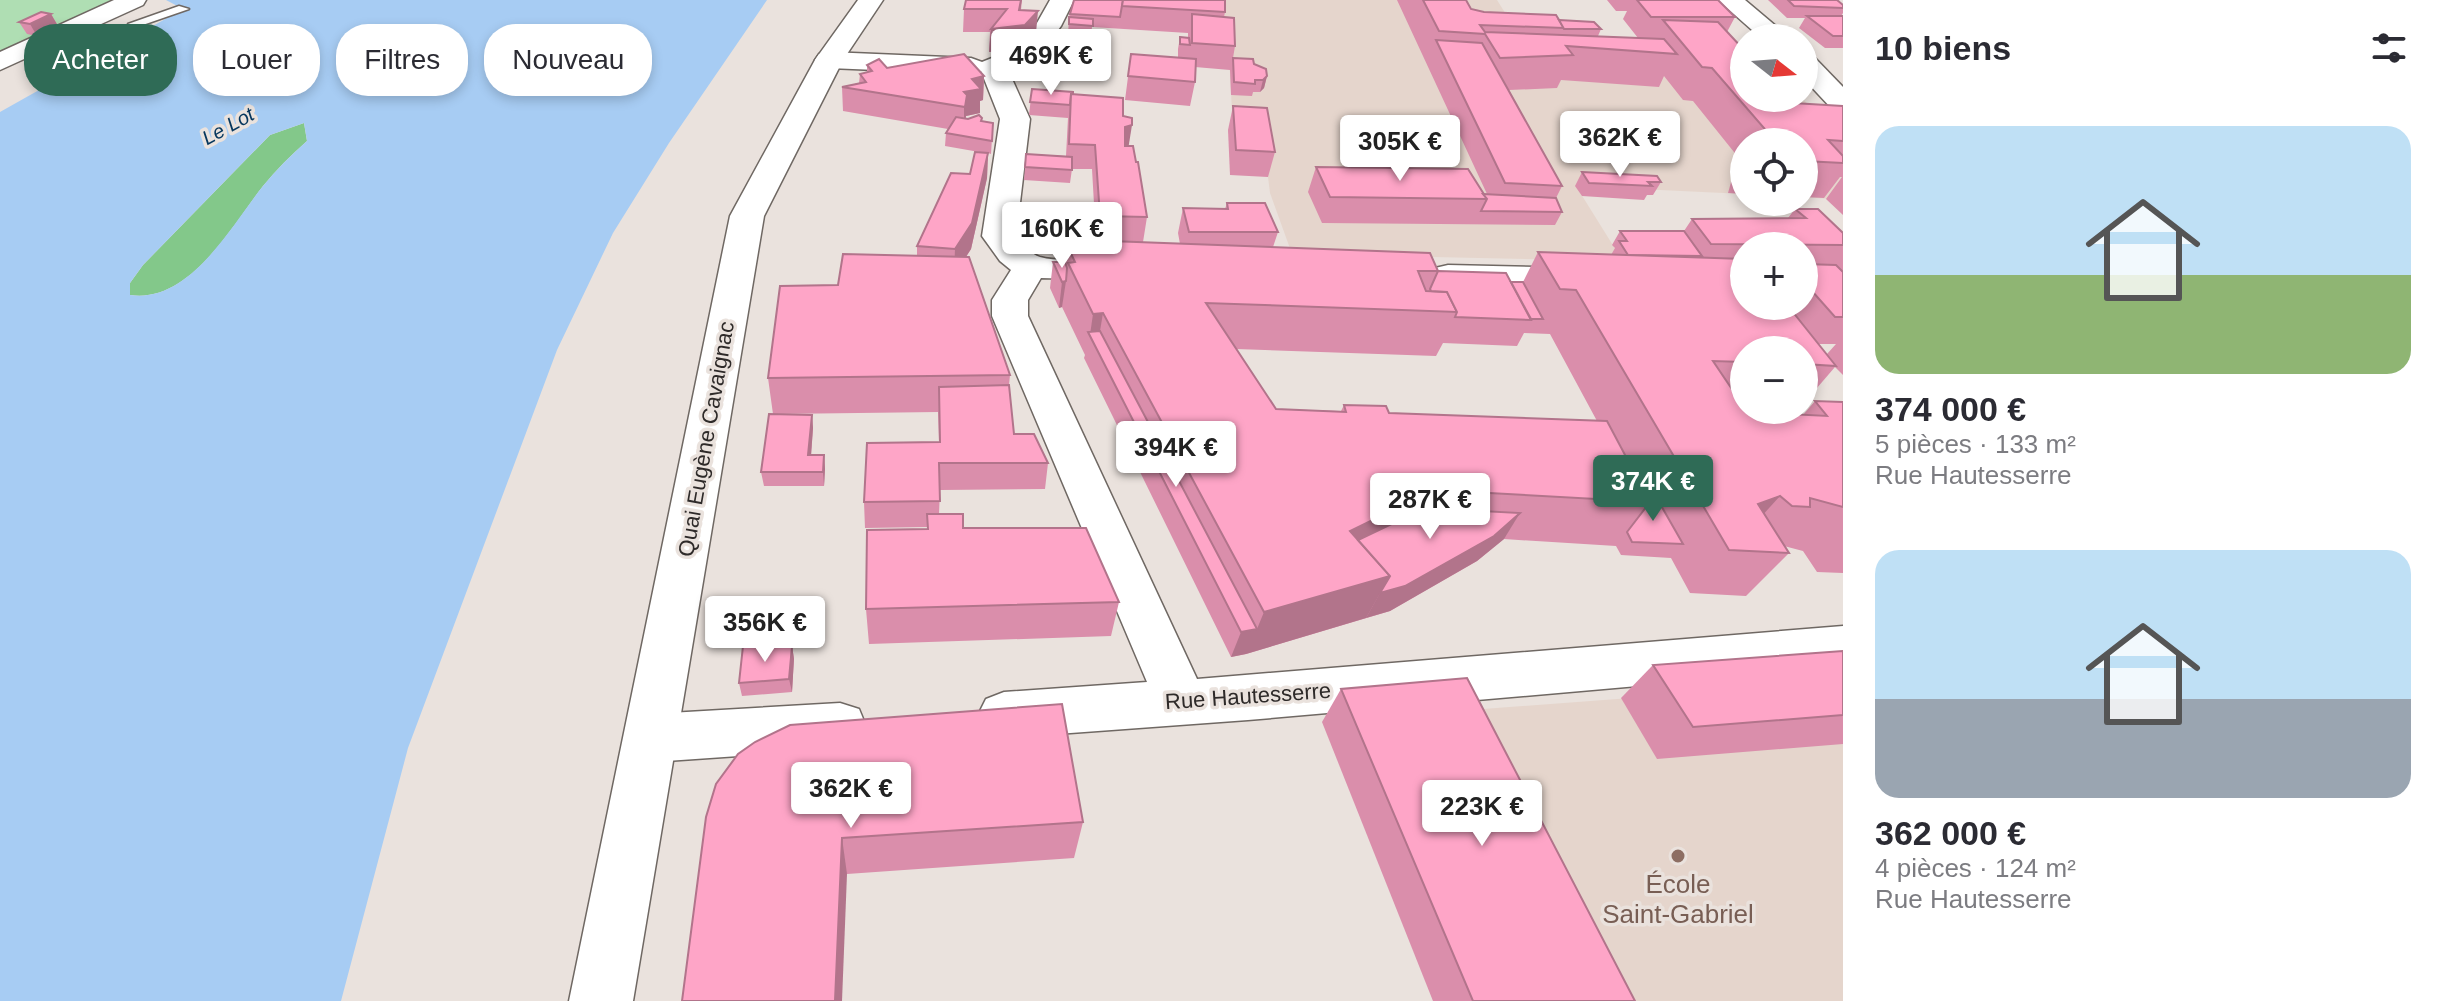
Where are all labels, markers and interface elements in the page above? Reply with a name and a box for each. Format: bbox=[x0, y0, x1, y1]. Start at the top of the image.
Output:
chip: Acheter bbox=[24, 24, 177, 96]
chip: Louer bbox=[193, 24, 320, 96]
chip: Filtres bbox=[336, 24, 468, 96]
chip: Nouveau bbox=[484, 24, 652, 96]
north arrow bbox=[1730, 24, 1818, 112]
map controls bbox=[1730, 24, 1818, 424]
icon: filters bbox=[2367, 26, 2411, 70]
pin: 469K € bbox=[986, 29, 1116, 97]
text: 10 biens bbox=[1875, 29, 2011, 67]
text: 469K € bbox=[1009, 40, 1093, 70]
water label: Le Lot bbox=[198, 102, 259, 149]
pin: 362K € bbox=[1555, 111, 1685, 179]
pin: 305K € bbox=[1335, 115, 1465, 183]
text: 362K € bbox=[1578, 122, 1662, 152]
text: 305K € bbox=[1358, 126, 1442, 156]
button: locate bbox=[1730, 128, 1818, 216]
icon: home bbox=[2071, 178, 2215, 322]
pin: 160K € bbox=[997, 202, 1127, 270]
text: 160K € bbox=[1020, 213, 1104, 243]
button: + bbox=[1730, 232, 1818, 320]
street label: Quai Eugène Cavaignac bbox=[673, 319, 739, 559]
button: − bbox=[1730, 336, 1818, 424]
text: 374 000 € bbox=[1875, 390, 2026, 428]
pin: 394K € bbox=[1111, 421, 1241, 489]
text: 5 pièces · 133 m² bbox=[1875, 429, 2076, 459]
text: 394K € bbox=[1134, 432, 1218, 462]
pin: 374K € bbox=[1588, 455, 1718, 523]
text: Rue Hautesserre bbox=[1875, 460, 2072, 490]
text: 374K € bbox=[1611, 466, 1695, 496]
pin: 287K € bbox=[1365, 473, 1495, 541]
text: 287K € bbox=[1388, 484, 1472, 514]
pin: 356K € bbox=[700, 596, 830, 664]
icon: home bbox=[2071, 602, 2215, 746]
text: 356K € bbox=[723, 607, 807, 637]
street label: Rue Hautesserre bbox=[1164, 678, 1332, 714]
pin: 362K € bbox=[786, 762, 916, 830]
text: 362K € bbox=[809, 773, 893, 803]
pin: 223K € bbox=[1417, 780, 1547, 848]
text: 223K € bbox=[1440, 791, 1524, 821]
text: 362 000 € bbox=[1875, 814, 2026, 852]
marker: École Saint-Gabriel bbox=[1669, 847, 1687, 865]
text: 4 pièces · 124 m² bbox=[1875, 853, 2076, 883]
place label: École Saint-Gabriel bbox=[1602, 869, 1754, 929]
text: Rue Hautesserre bbox=[1875, 884, 2072, 914]

